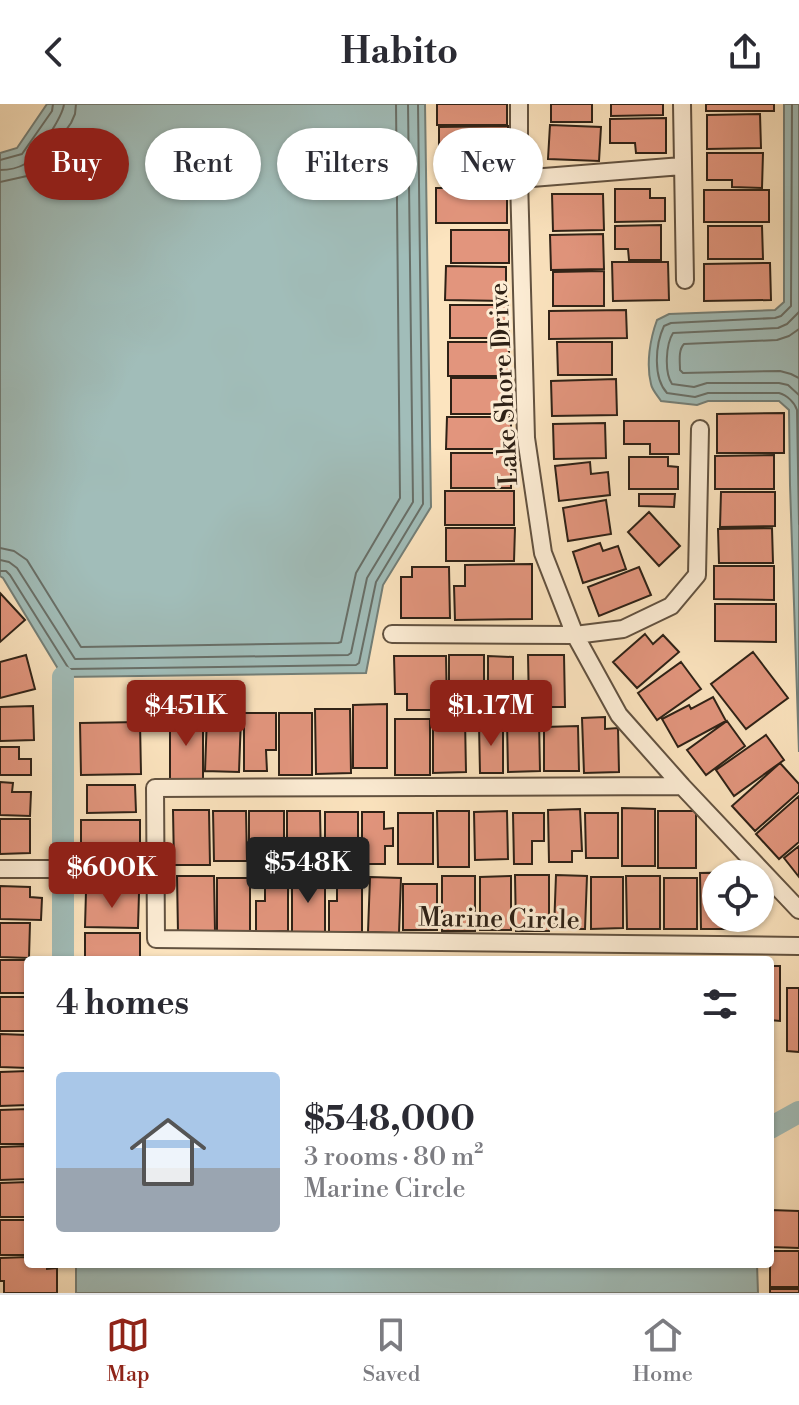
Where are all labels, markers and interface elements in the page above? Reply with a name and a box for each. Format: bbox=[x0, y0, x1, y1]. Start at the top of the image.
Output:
icon: back bbox=[32, 30, 76, 74]
text: Habito bbox=[341, 30, 458, 75]
icon: share bbox=[723, 30, 767, 74]
chip: Buy bbox=[24, 128, 129, 200]
chip: Rent bbox=[145, 128, 261, 200]
chip: Filters bbox=[277, 128, 417, 200]
chip: New bbox=[433, 128, 543, 200]
street label: Lake Shore Drive bbox=[483, 282, 525, 486]
pin: $451K bbox=[130, 680, 242, 748]
pin: $1.17M bbox=[426, 680, 556, 748]
text: $451K bbox=[145, 690, 227, 722]
text: $1.17M bbox=[448, 690, 534, 722]
pin: $548K bbox=[252, 837, 364, 905]
pin: $600K bbox=[56, 842, 168, 910]
text: $548K bbox=[264, 847, 352, 879]
text: $600K bbox=[67, 852, 157, 884]
map controls bbox=[702, 860, 774, 932]
button: locate bbox=[702, 860, 774, 932]
street label: Marine Circle bbox=[418, 902, 580, 936]
icon: filters bbox=[698, 982, 742, 1026]
text: 4 homes bbox=[56, 983, 189, 1025]
text: $548,000 bbox=[304, 1099, 475, 1141]
icon: home bbox=[120, 1104, 216, 1200]
text: 3 rooms · 80 m² bbox=[304, 1141, 483, 1173]
text: Marine Circle bbox=[304, 1173, 466, 1205]
tab: Map bbox=[106, 1313, 150, 1388]
tab: Saved bbox=[362, 1313, 420, 1388]
tab: Home bbox=[632, 1313, 693, 1388]

